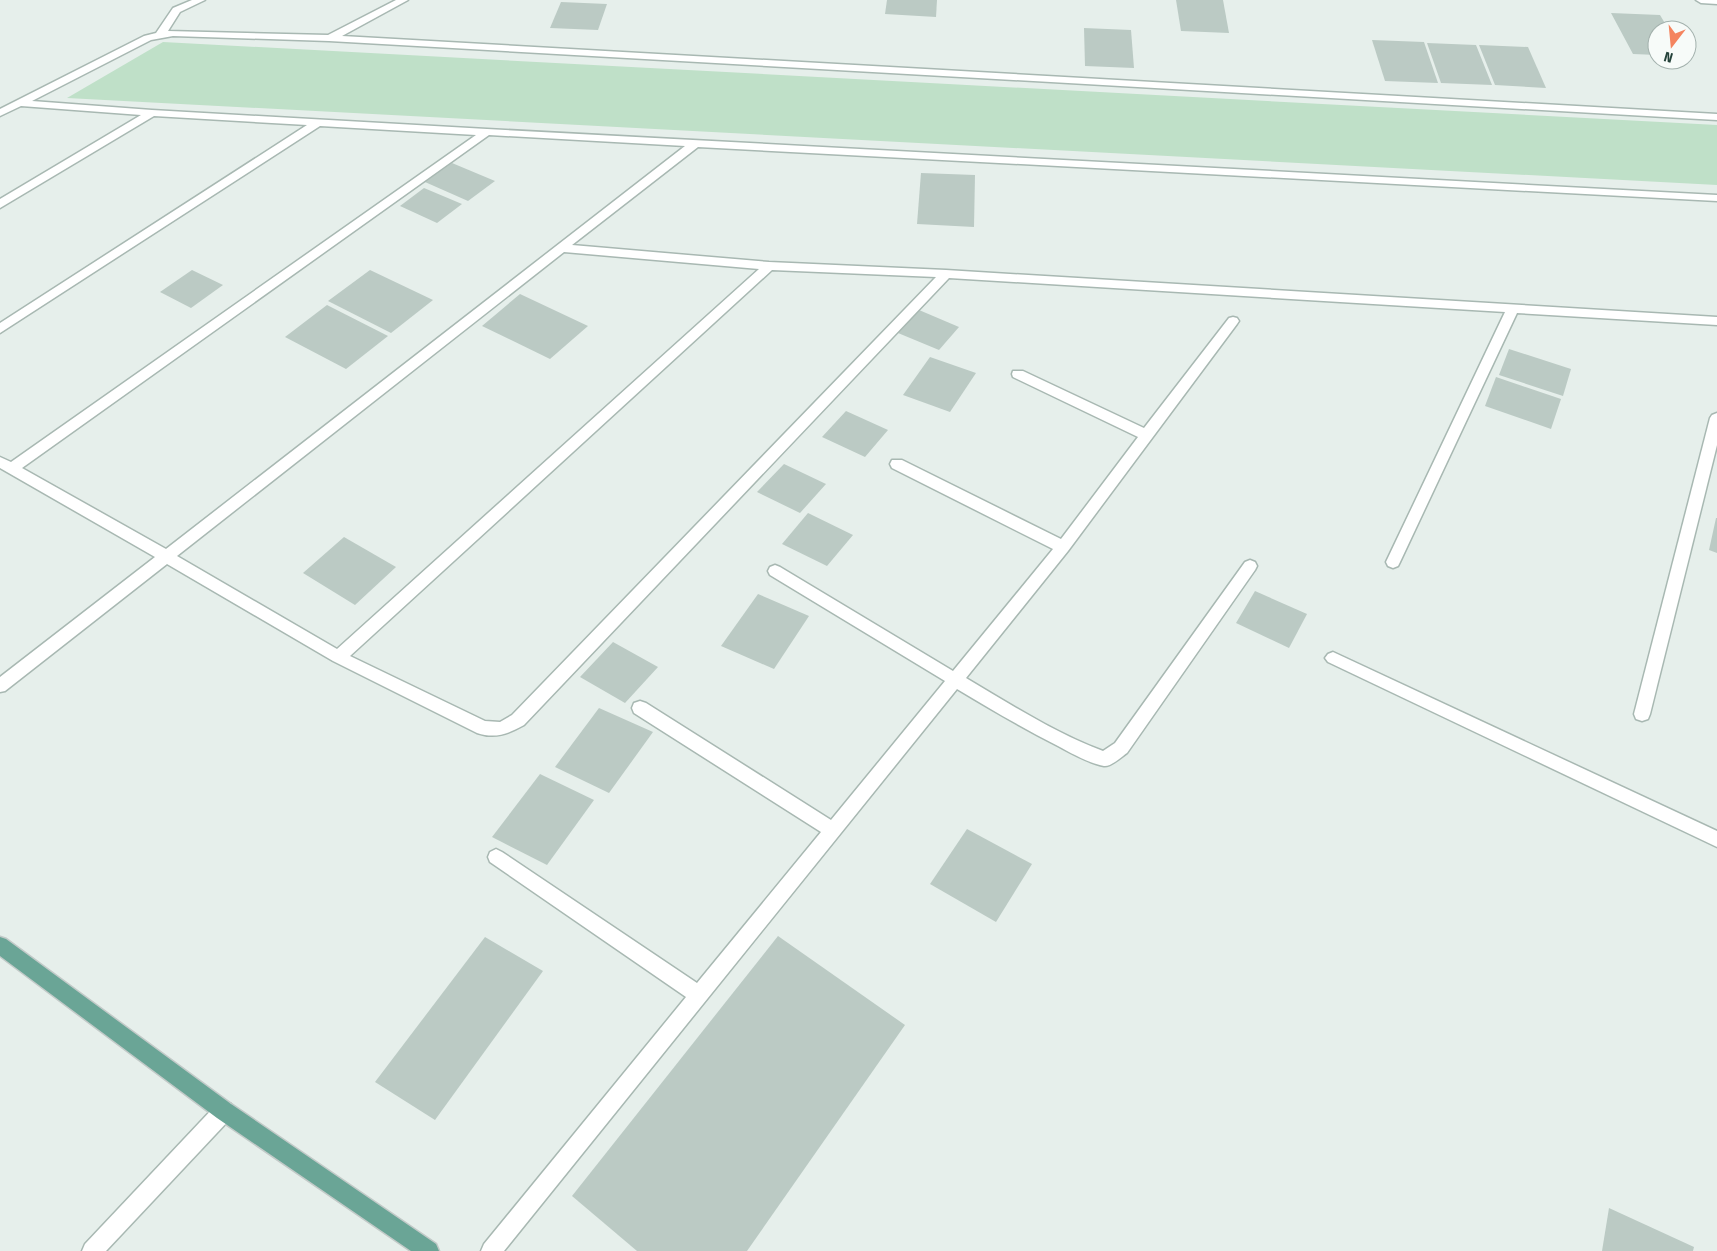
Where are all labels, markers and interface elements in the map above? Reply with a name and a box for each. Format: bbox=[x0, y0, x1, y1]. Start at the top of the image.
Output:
north arrow bbox=[1647, 20, 1697, 70]
text: N bbox=[1662, 48, 1675, 66]

